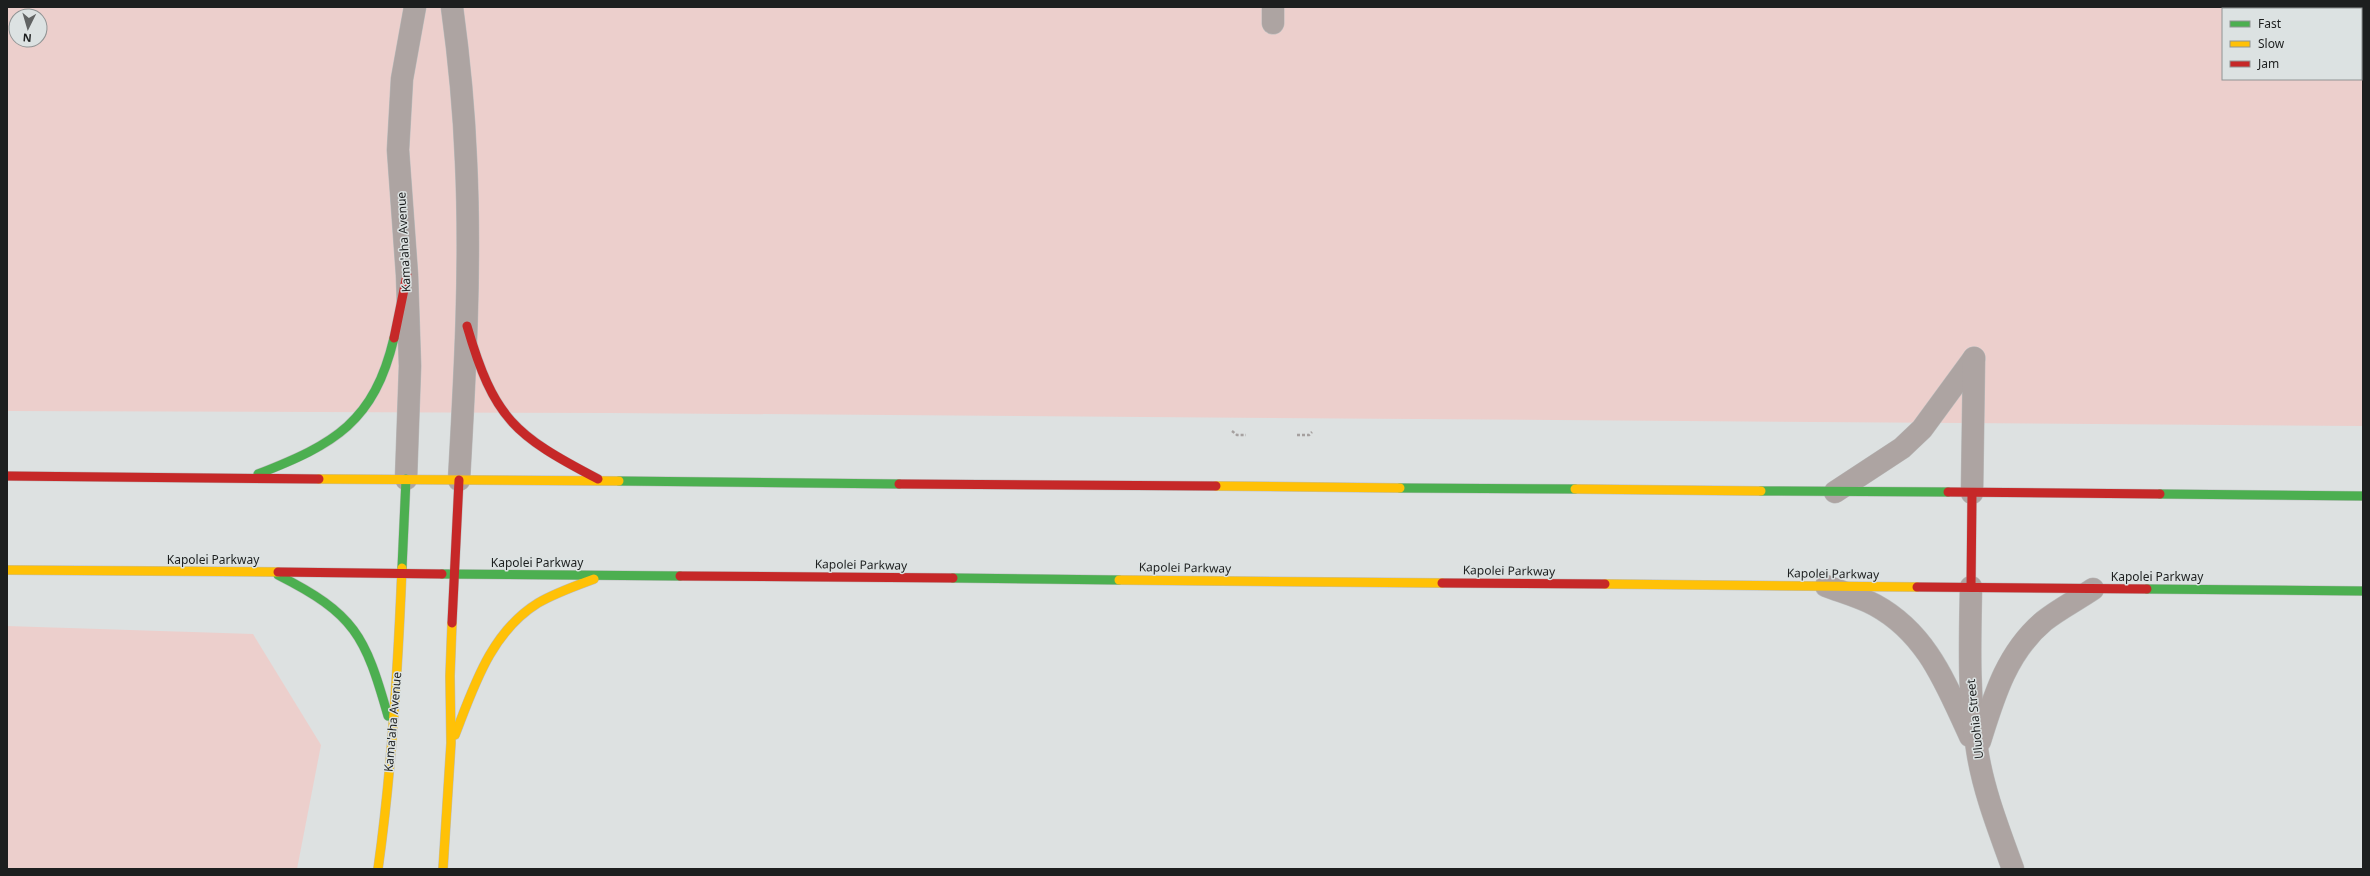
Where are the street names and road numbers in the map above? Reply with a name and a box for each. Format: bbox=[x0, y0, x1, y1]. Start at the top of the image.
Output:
street label: Kama'aha Avenue bbox=[392, 191, 415, 293]
street label: Kapolei Parkway bbox=[167, 551, 260, 568]
street label: Kapolei Parkway bbox=[491, 554, 584, 571]
street label: Kapolei Parkway bbox=[815, 555, 908, 574]
street label: Kapolei Parkway bbox=[1139, 558, 1232, 577]
street label: Kapolei Parkway bbox=[1463, 561, 1556, 580]
street label: Kapolei Parkway bbox=[1787, 564, 1880, 583]
street label: Kapolei Parkway bbox=[2111, 568, 2204, 585]
street label: Kama'aha Avenue bbox=[380, 671, 405, 773]
street label: Uluohia Street bbox=[1962, 678, 1987, 760]

